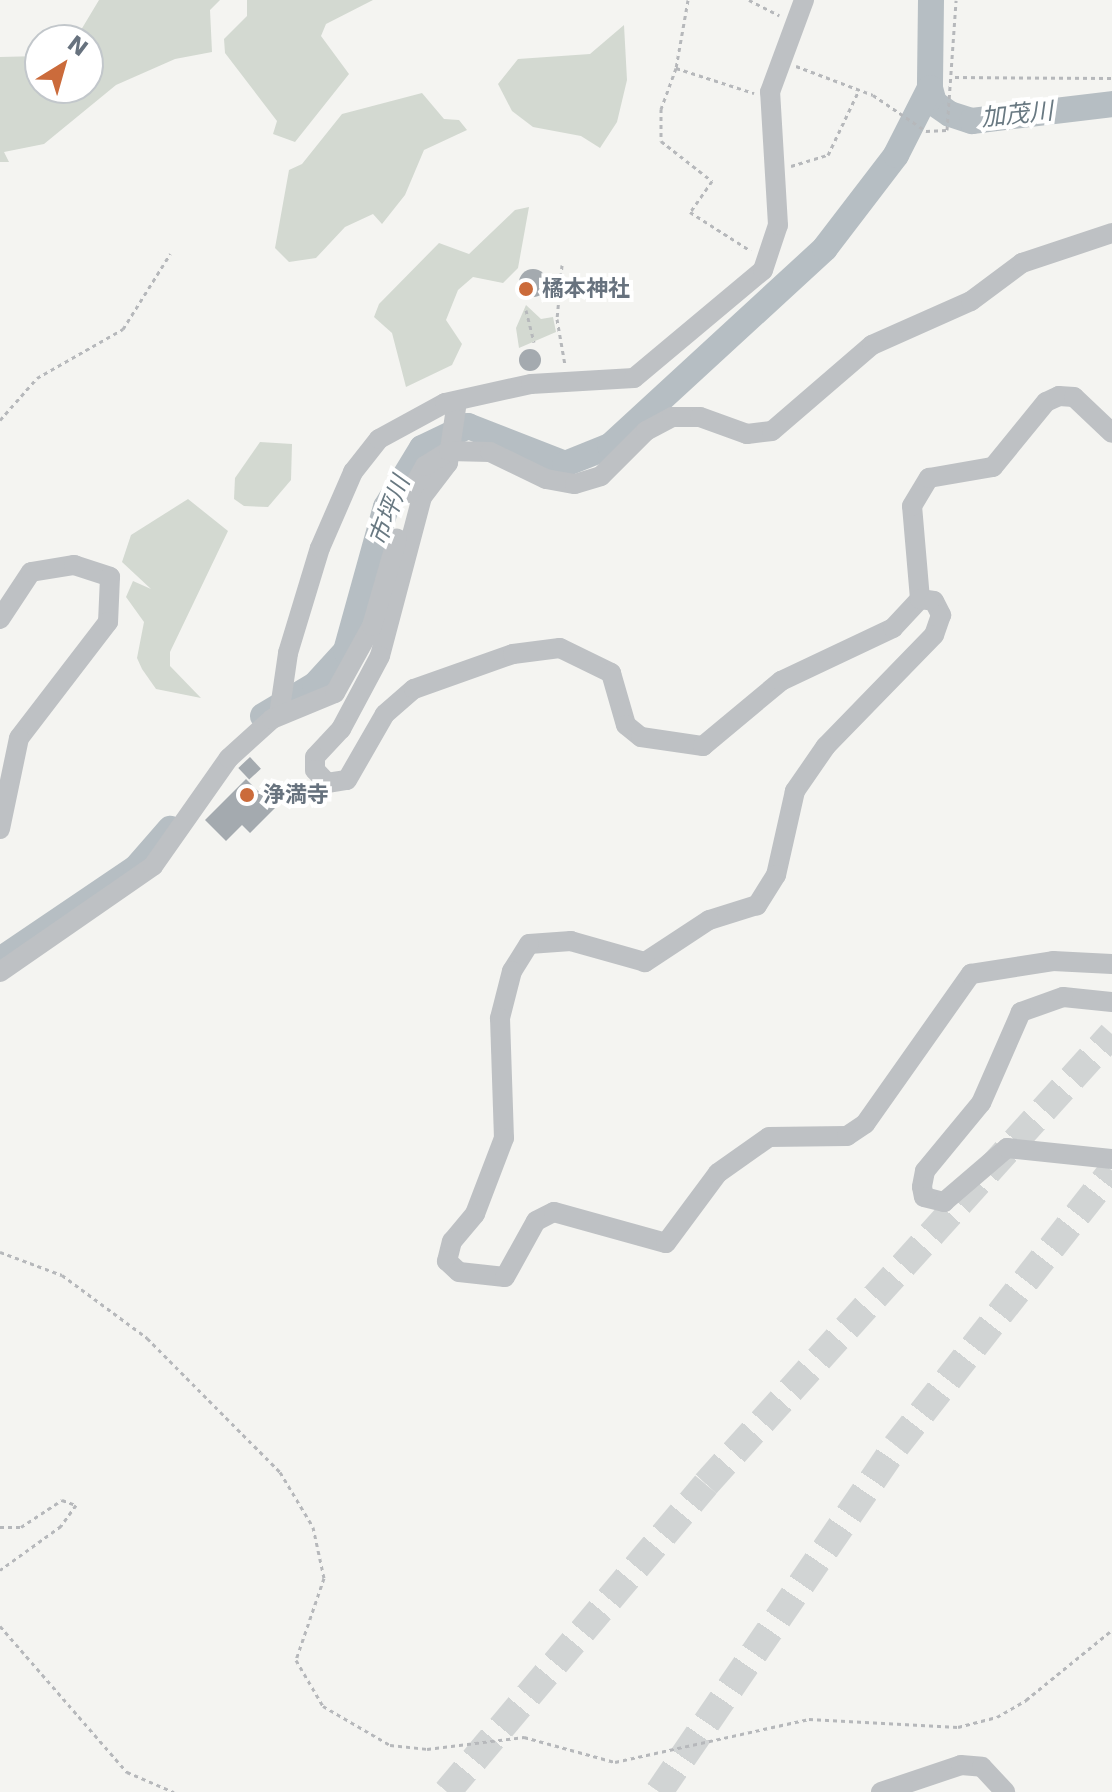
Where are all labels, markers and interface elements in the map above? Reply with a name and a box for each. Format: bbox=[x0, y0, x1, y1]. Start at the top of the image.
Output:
north arrow bbox=[24, 24, 104, 104]
text: N bbox=[63, 30, 92, 62]
water label: 加茂川 bbox=[980, 97, 1054, 133]
place label: 橘本神社 bbox=[542, 276, 630, 302]
marker: 橘本神社 bbox=[517, 280, 535, 298]
water label: 市坪川 bbox=[364, 472, 416, 550]
place label: 浄満寺 bbox=[263, 782, 329, 808]
marker: 浄満寺 bbox=[238, 786, 256, 804]

